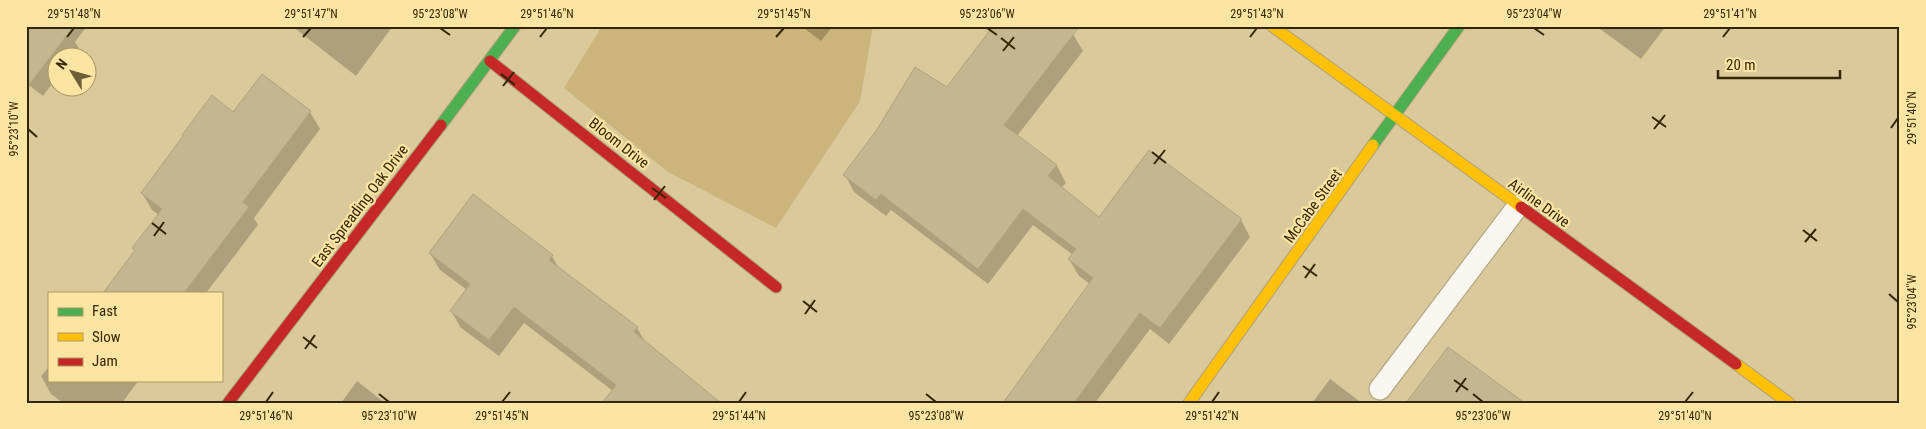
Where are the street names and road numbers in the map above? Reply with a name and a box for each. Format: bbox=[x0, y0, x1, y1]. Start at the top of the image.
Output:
street label: Bloom Drive bbox=[585, 114, 653, 172]
street label: East Spreading Oak Drive bbox=[308, 141, 412, 271]
street label: McCabe Street bbox=[1280, 166, 1346, 246]
street label: Airline Drive bbox=[1505, 175, 1573, 231]

